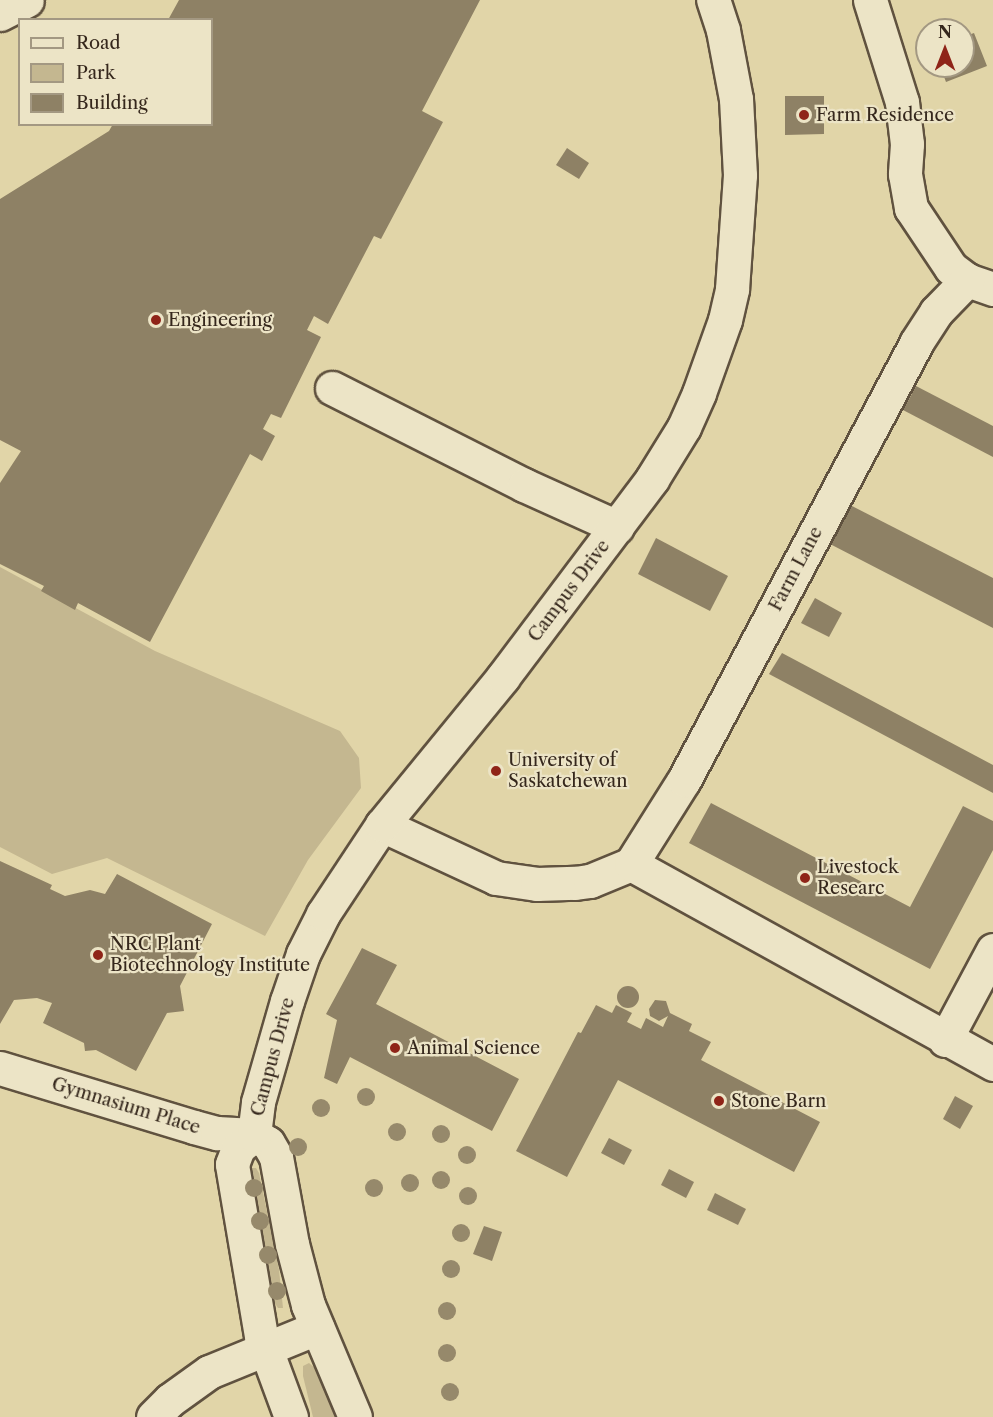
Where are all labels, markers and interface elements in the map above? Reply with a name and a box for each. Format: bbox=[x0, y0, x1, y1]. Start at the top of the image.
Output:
legend bbox=[18, 18, 213, 126]
north arrow bbox=[915, 18, 975, 78]
text: N bbox=[938, 22, 952, 42]
text: Road bbox=[76, 32, 121, 54]
text: Park bbox=[76, 62, 115, 84]
text: Building bbox=[76, 92, 148, 114]
place label: Farm Residence bbox=[816, 104, 954, 126]
marker: Farm Residence bbox=[797, 108, 811, 122]
place label: Engineering bbox=[168, 309, 272, 331]
marker: Engineering bbox=[149, 313, 163, 327]
street label: Farm Lane bbox=[765, 523, 827, 615]
street label: Campus Drive bbox=[524, 536, 614, 646]
place label: University of Saskatchewan bbox=[508, 750, 628, 792]
marker: University of Saskatchewan bbox=[489, 764, 503, 778]
place label: Livestock Researc bbox=[817, 857, 898, 900]
marker: Livestock Researc bbox=[798, 871, 812, 885]
place label: NRC Plant Biotechnology Institute bbox=[110, 934, 311, 976]
marker: NRC Plant Biotechnology Institute bbox=[91, 948, 105, 962]
street label: Campus Drive bbox=[247, 995, 299, 1119]
place label: Animal Science bbox=[407, 1037, 540, 1059]
marker: Animal Science bbox=[388, 1041, 402, 1055]
street label: Gymnasium Place bbox=[49, 1073, 203, 1139]
place label: Stone Barn bbox=[731, 1090, 826, 1112]
marker: Stone Barn bbox=[712, 1094, 726, 1108]

